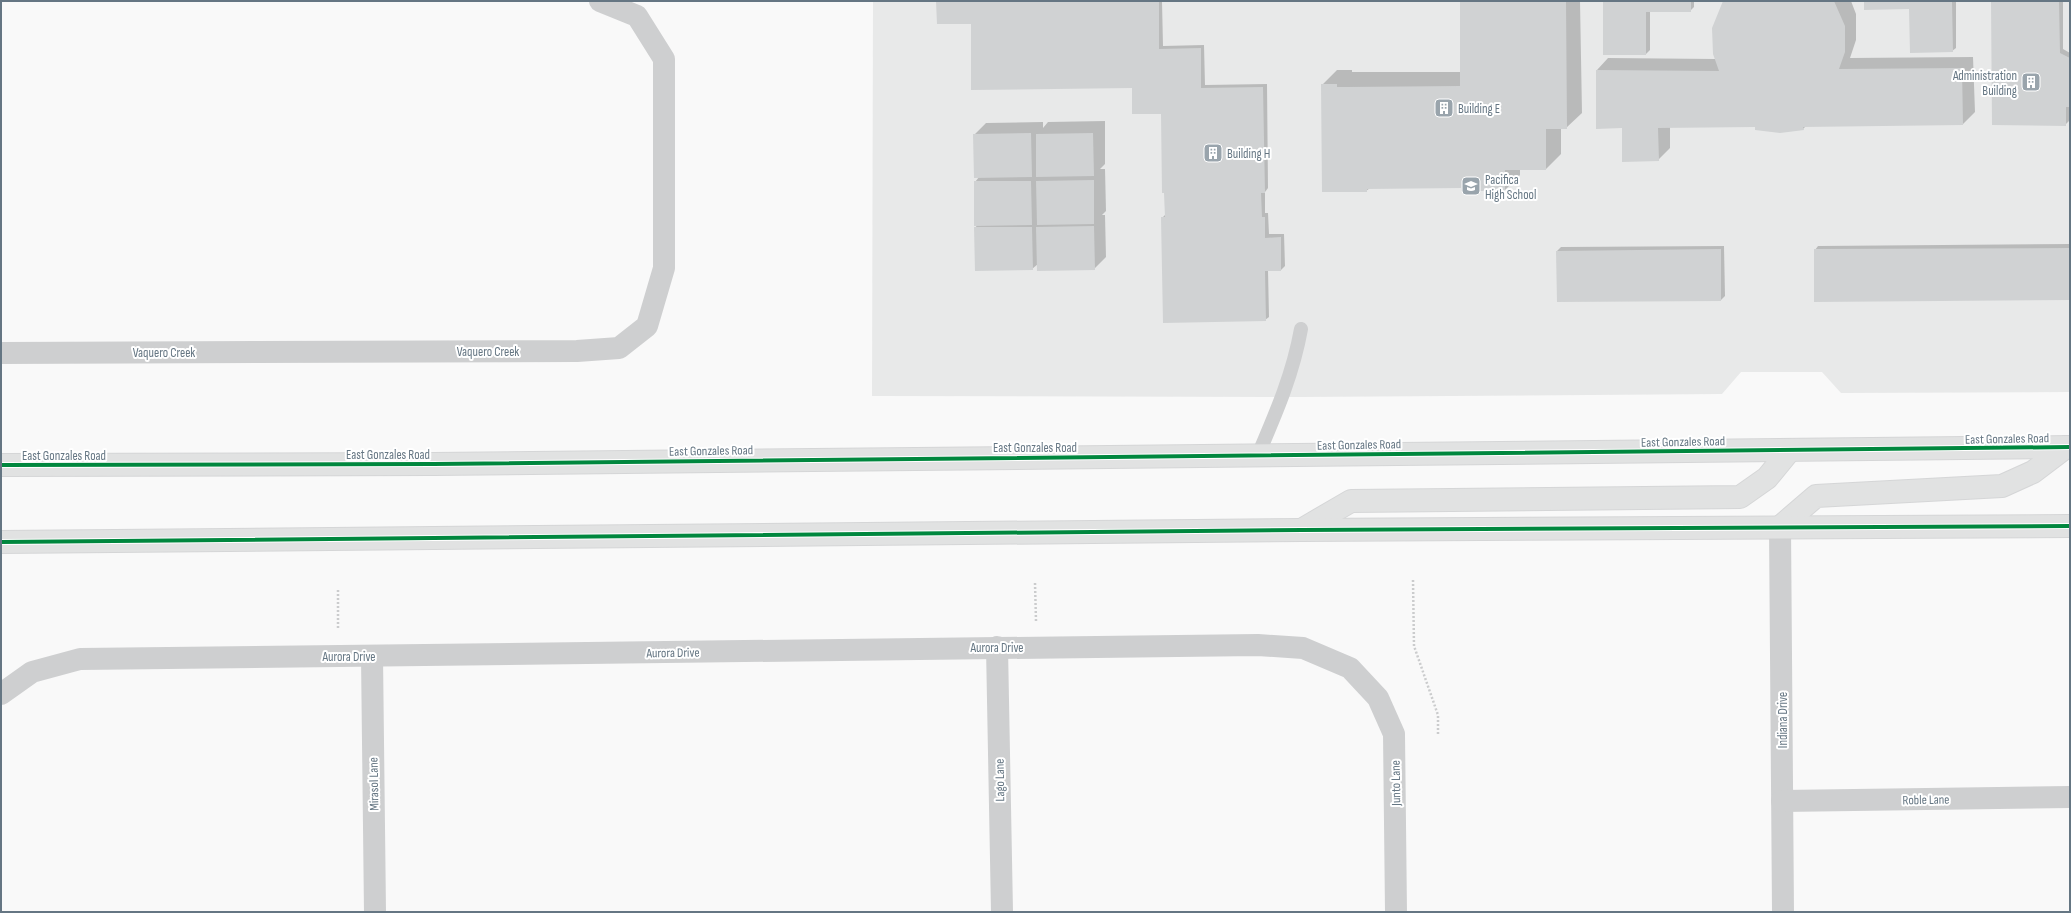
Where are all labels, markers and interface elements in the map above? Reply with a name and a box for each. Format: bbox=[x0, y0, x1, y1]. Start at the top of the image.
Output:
place label: Administration Building bbox=[1952, 68, 2017, 99]
building icon: Administration Building bbox=[2020, 71, 2042, 93]
building icon: Building E bbox=[1433, 97, 1455, 119]
place label: Building E bbox=[1458, 101, 1500, 117]
building icon: Building H bbox=[1202, 142, 1224, 164]
place label: Building H bbox=[1227, 146, 1270, 162]
place label: Pacifica High School bbox=[1485, 172, 1536, 203]
school or university icon: Pacifica High School bbox=[1460, 175, 1482, 197]
street label: Vaquero Creek bbox=[457, 344, 519, 360]
street label: Vaquero Creek bbox=[133, 345, 195, 361]
street label: East Gonzales Road bbox=[1965, 430, 2049, 448]
street label: East Gonzales Road bbox=[1641, 433, 1725, 451]
street label: East Gonzales Road bbox=[1317, 436, 1401, 454]
street label: East Gonzales Road bbox=[993, 440, 1077, 456]
street label: East Gonzales Road bbox=[669, 442, 753, 460]
street label: East Gonzales Road bbox=[346, 447, 430, 463]
street label: East Gonzales Road bbox=[22, 448, 106, 464]
street label: Aurora Drive bbox=[969, 640, 1024, 656]
street label: Aurora Drive bbox=[645, 645, 700, 661]
street label: Aurora Drive bbox=[321, 649, 376, 665]
street label: Indiana Drive bbox=[1775, 692, 1791, 748]
street label: Mirasol Lane bbox=[366, 757, 382, 811]
street label: Lago Lane bbox=[992, 758, 1008, 802]
street label: Junto Lane bbox=[1388, 760, 1404, 807]
street label: Roble Lane bbox=[1902, 792, 1950, 808]

